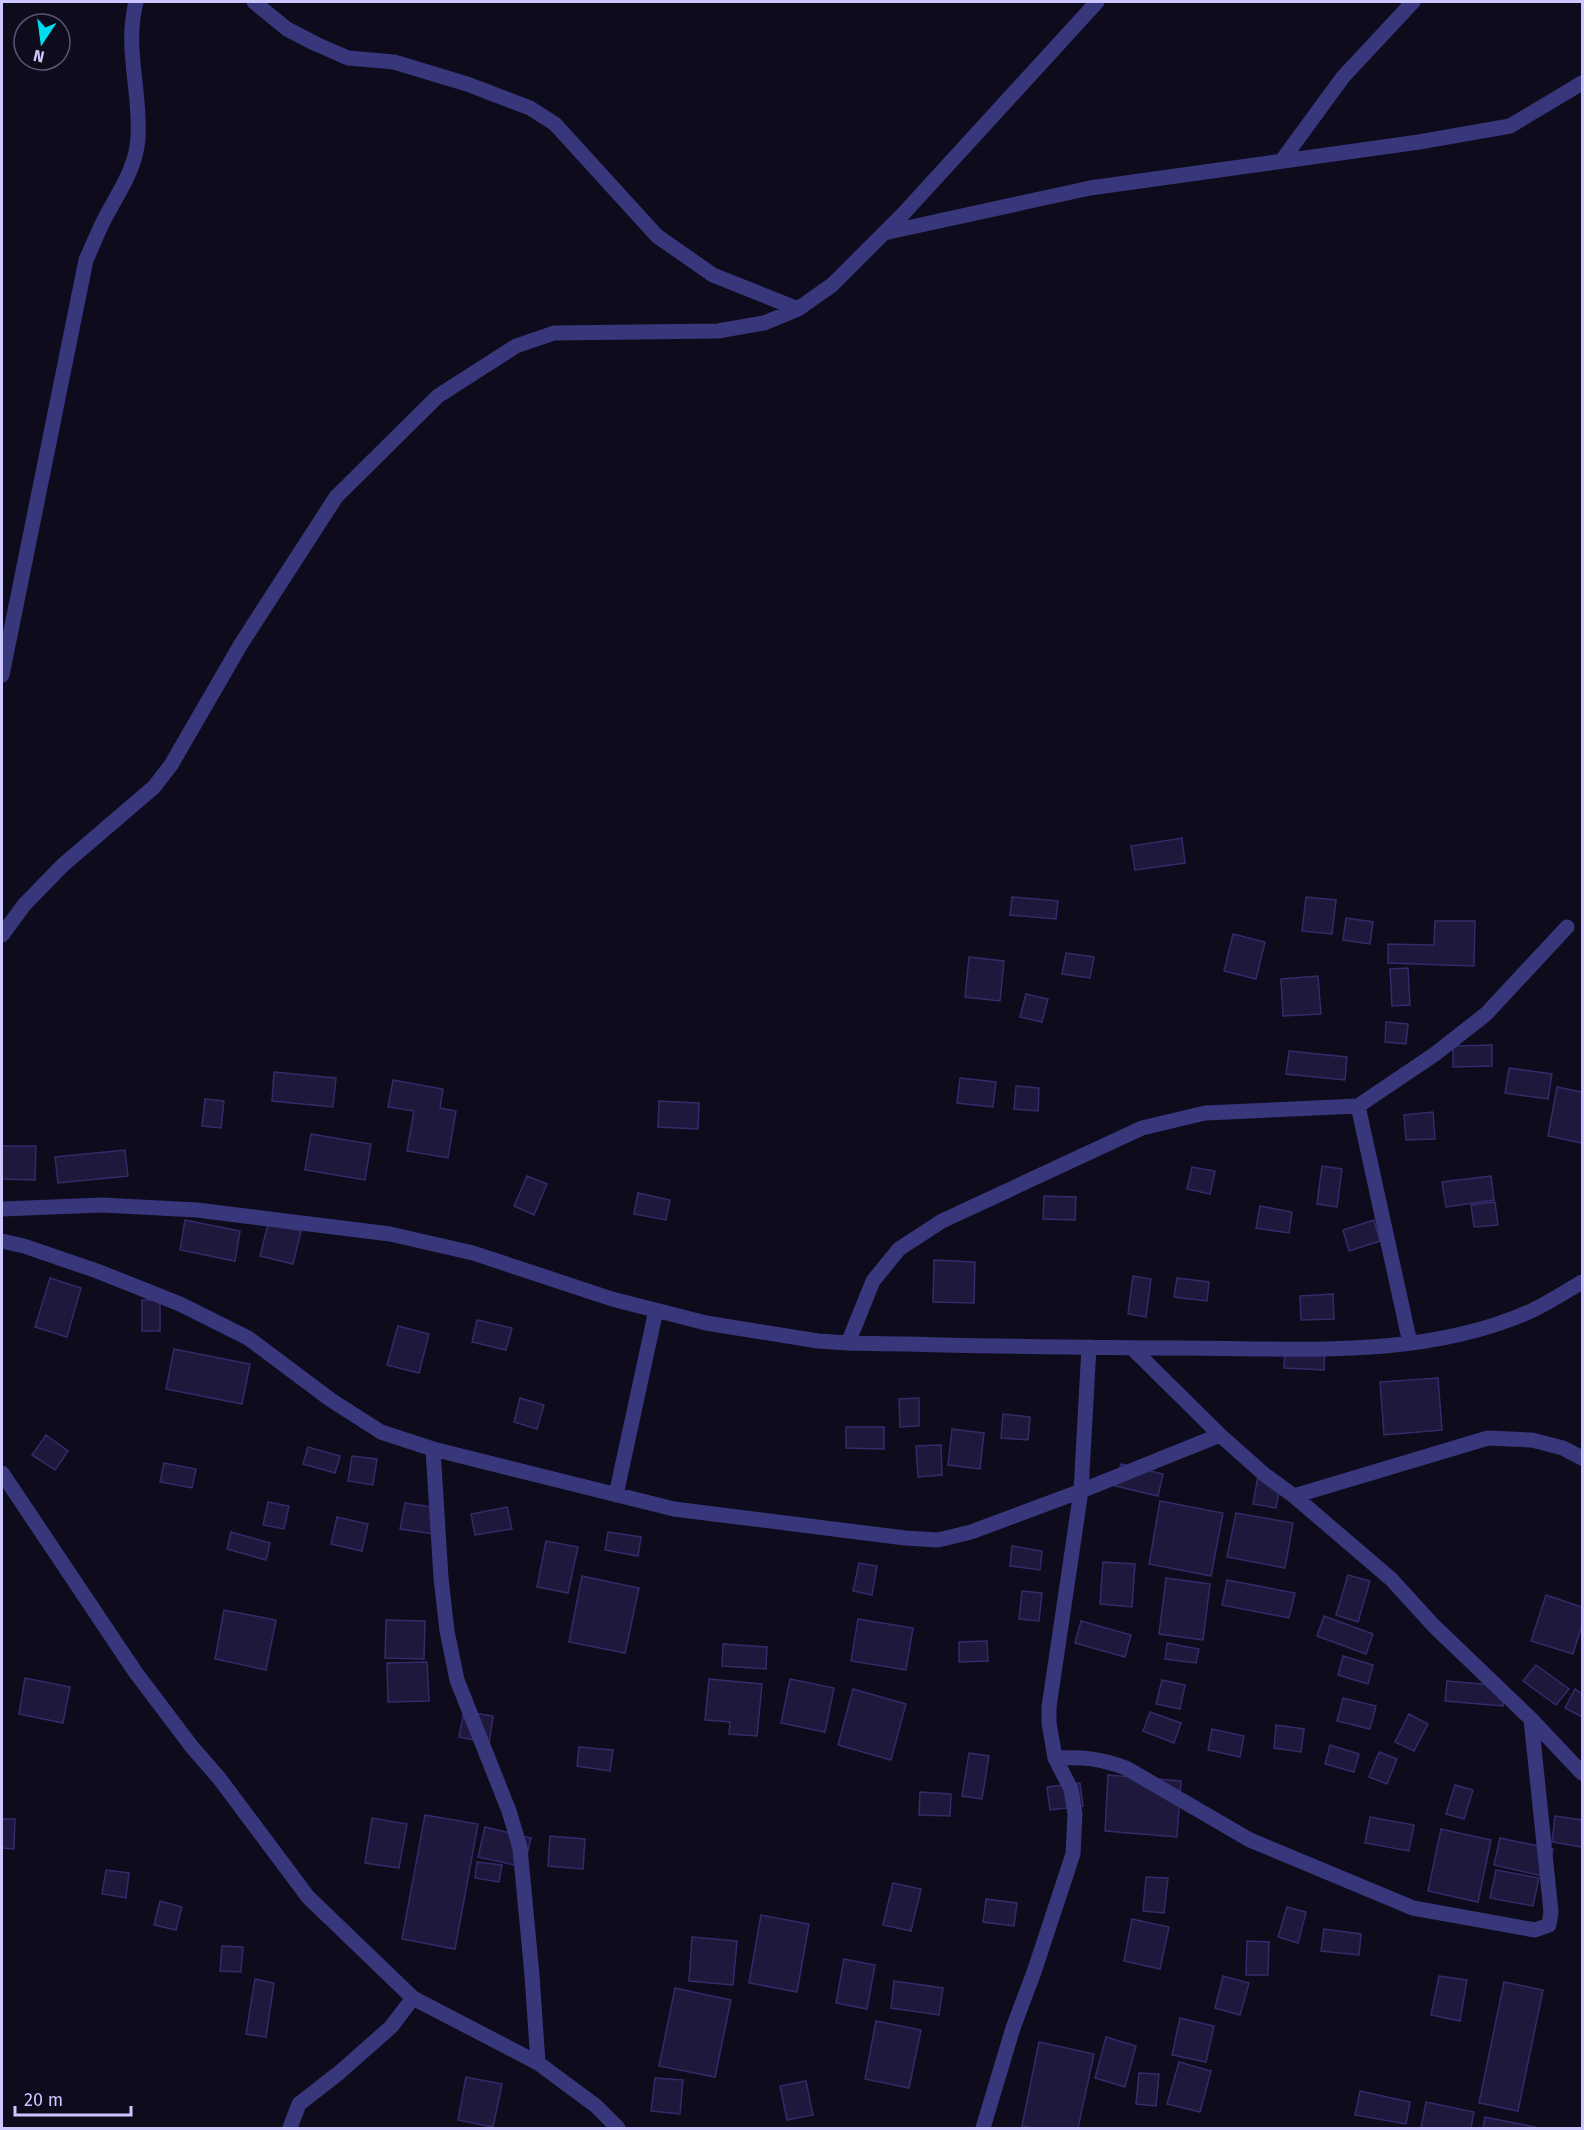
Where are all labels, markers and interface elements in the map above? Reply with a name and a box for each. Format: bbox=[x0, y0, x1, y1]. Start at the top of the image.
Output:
north arrow bbox=[12, 12, 72, 72]
text: N bbox=[31, 46, 46, 67]
scale bar bbox=[15, 2079, 130, 2117]
text: 20 m bbox=[24, 2089, 63, 2111]

